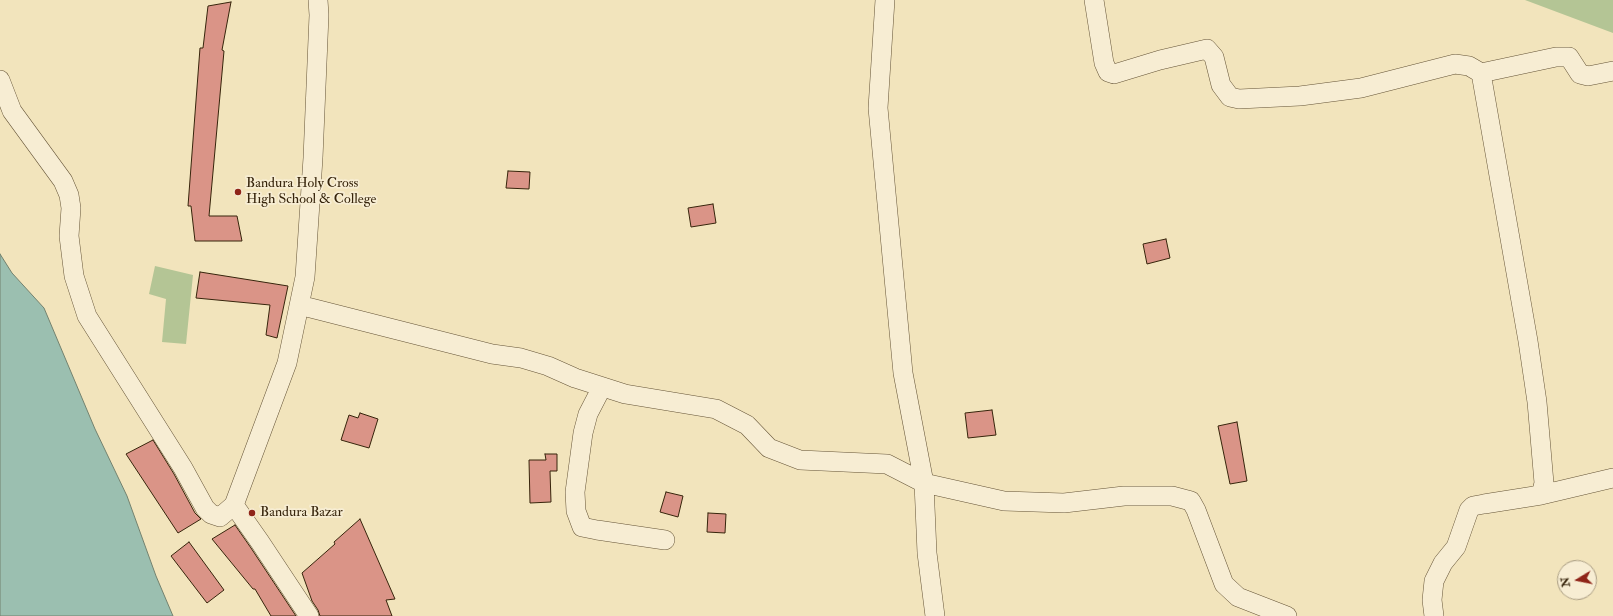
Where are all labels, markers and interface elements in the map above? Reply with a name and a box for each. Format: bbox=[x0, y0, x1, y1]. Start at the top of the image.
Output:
place label: Bandura Holy Cross High School & College bbox=[246, 176, 376, 208]
marker: Bandura Holy Cross High School & College bbox=[233, 187, 243, 197]
place label: Bandura Bazar bbox=[260, 505, 343, 521]
marker: Bandura Bazar bbox=[247, 508, 257, 518]
north arrow bbox=[1557, 560, 1597, 600]
text: N bbox=[1558, 576, 1573, 588]

